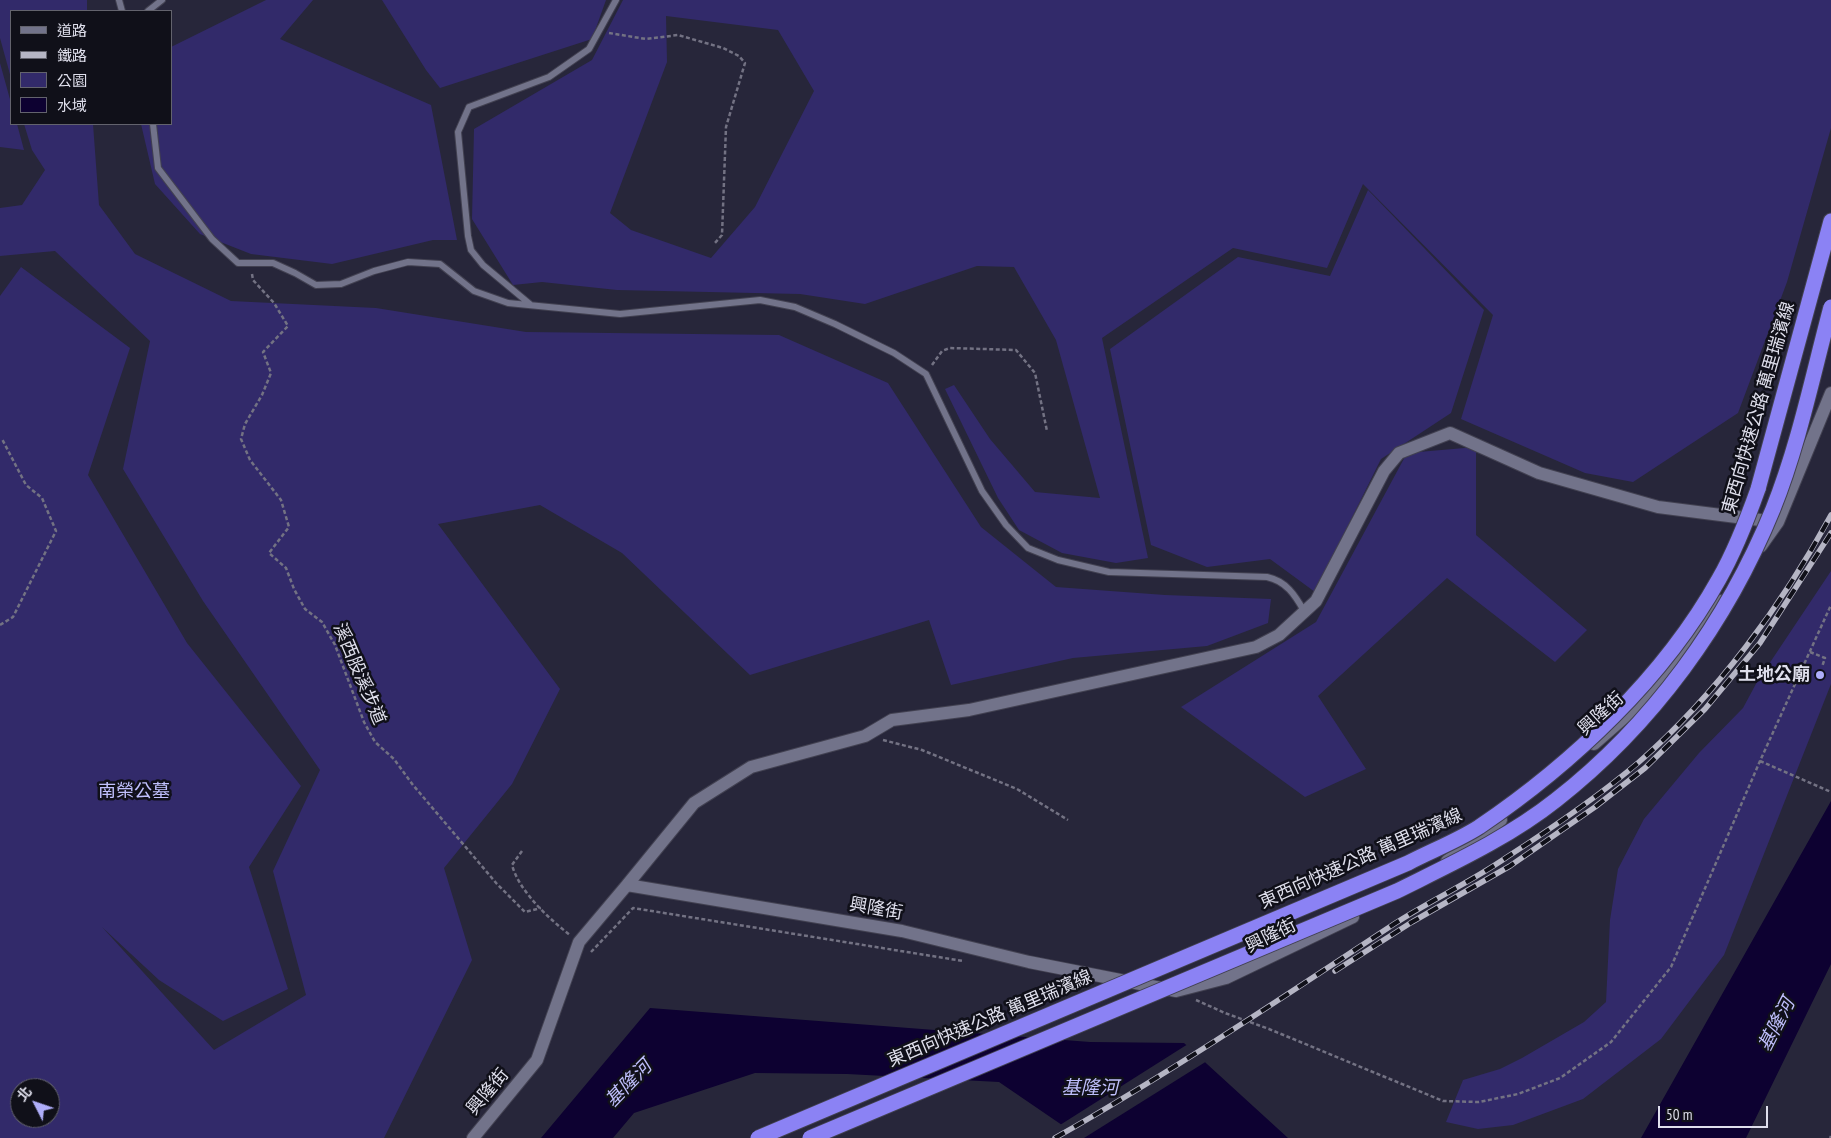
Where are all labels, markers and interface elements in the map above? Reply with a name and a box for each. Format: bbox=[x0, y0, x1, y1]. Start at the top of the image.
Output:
legend bbox=[10, 10, 172, 125]
text: 道路 bbox=[57, 21, 87, 40]
text: 鐵路 bbox=[57, 46, 87, 65]
text: 公園 bbox=[57, 71, 87, 90]
text: 水域 bbox=[57, 96, 87, 115]
street label: 東西向快速公路 萬里瑞濱線 bbox=[1718, 299, 1800, 517]
street label: 溪西股溪步道 bbox=[328, 620, 390, 728]
place label: 土地公廟 bbox=[1738, 664, 1810, 686]
marker: 土地公廟 bbox=[1814, 669, 1826, 681]
street label: 興隆街 bbox=[1574, 688, 1628, 740]
park label: 南榮公墓 bbox=[98, 781, 170, 803]
street label: 東西向快速公路 萬里瑞濱線 bbox=[1256, 804, 1466, 914]
street label: 興隆街 bbox=[848, 894, 904, 924]
street label: 興隆街 bbox=[1242, 914, 1300, 958]
street label: 東西向快速公路 萬里瑞濱線 bbox=[885, 966, 1095, 1072]
water label: 基隆河 bbox=[1754, 994, 1800, 1056]
water label: 基隆河 bbox=[601, 1056, 657, 1112]
street label: 興隆街 bbox=[462, 1064, 514, 1120]
north arrow bbox=[10, 1078, 60, 1128]
water label: 基隆河 bbox=[1062, 1078, 1118, 1100]
text: 北 bbox=[13, 1083, 36, 1105]
scale bar bbox=[1661, 1096, 1771, 1128]
text: 50 m bbox=[1666, 1105, 1692, 1124]

